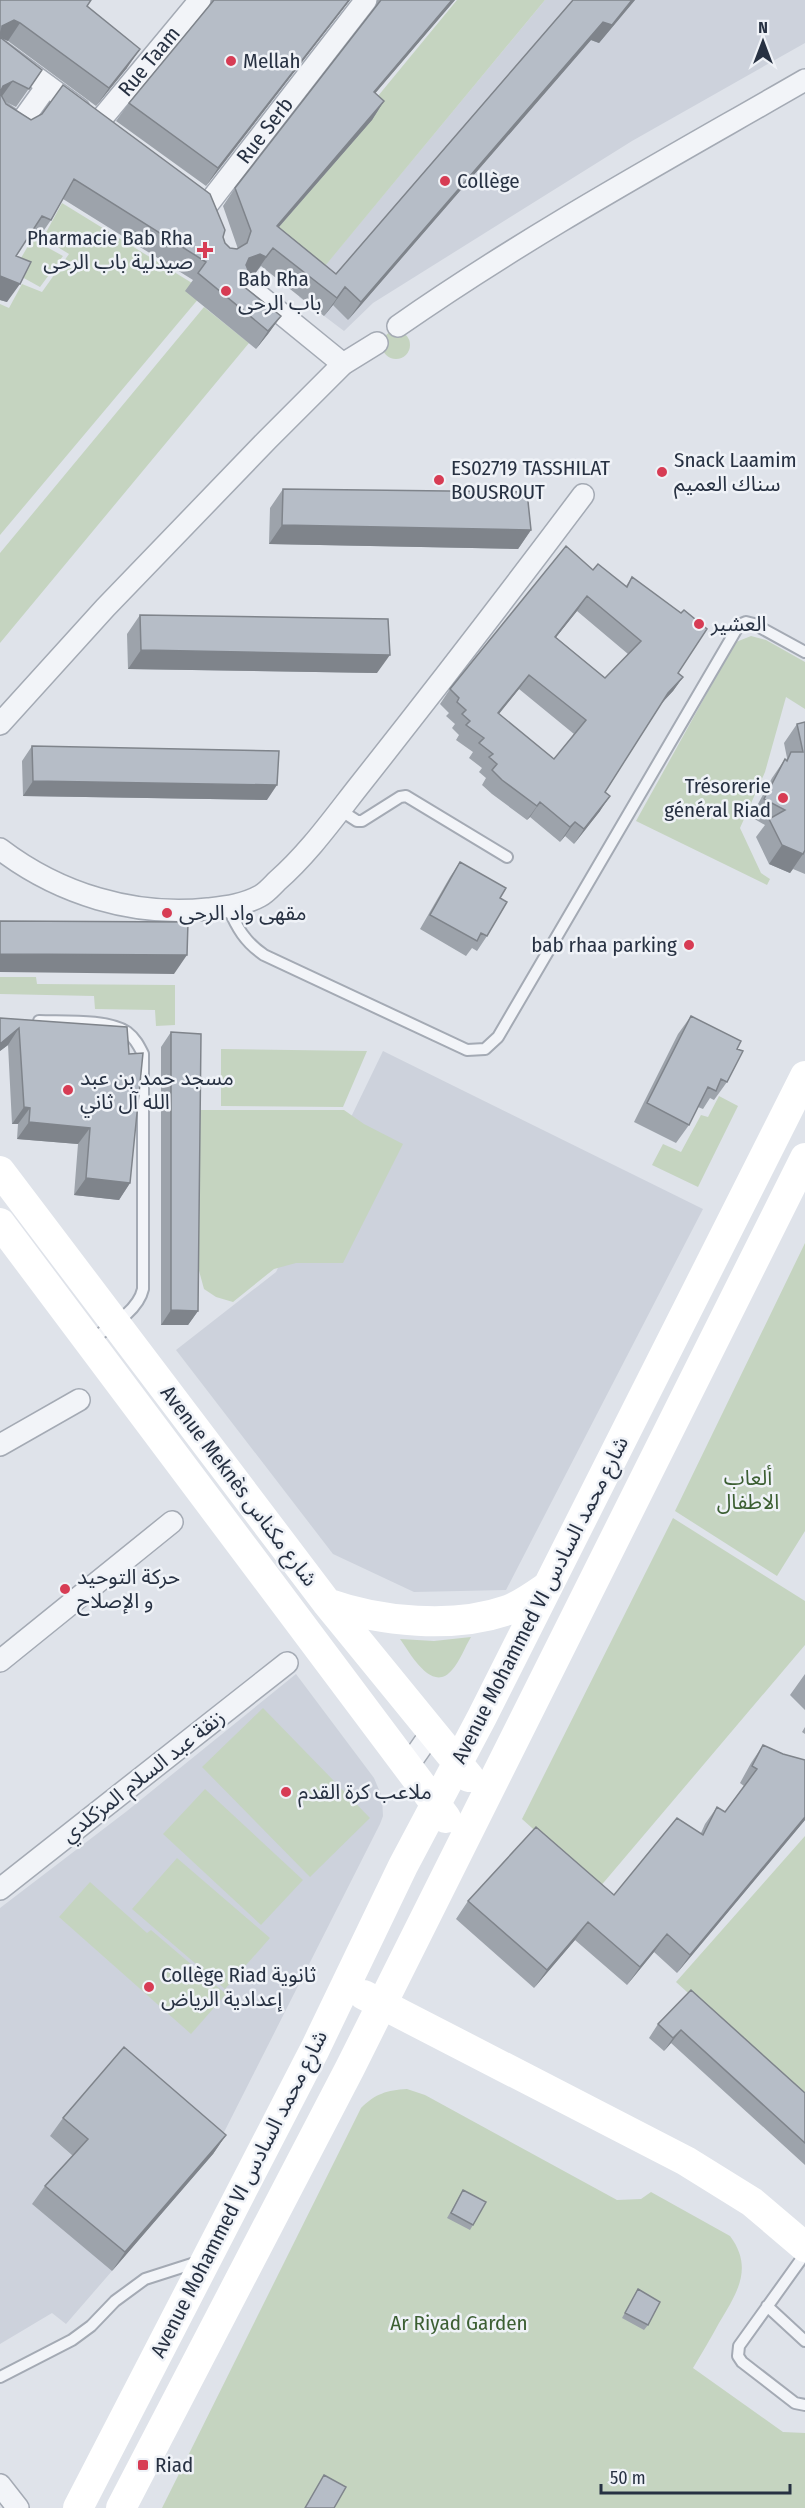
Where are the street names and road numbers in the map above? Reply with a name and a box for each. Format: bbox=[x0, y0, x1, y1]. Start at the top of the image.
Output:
street label: Rue Taam bbox=[113, 21, 186, 102]
street label: Rue Serb bbox=[231, 92, 299, 169]
street label: Avenue Meknès شارع مكناس bbox=[153, 1380, 323, 1593]
street label: Avenue Mohammed VI شارع محمد السادس bbox=[446, 1432, 636, 1769]
street label: زنقة عبد السلام المزكلدي bbox=[56, 1704, 232, 1850]
street label: Avenue Mohammed VI شارع محمد السادس bbox=[145, 2026, 335, 2363]

